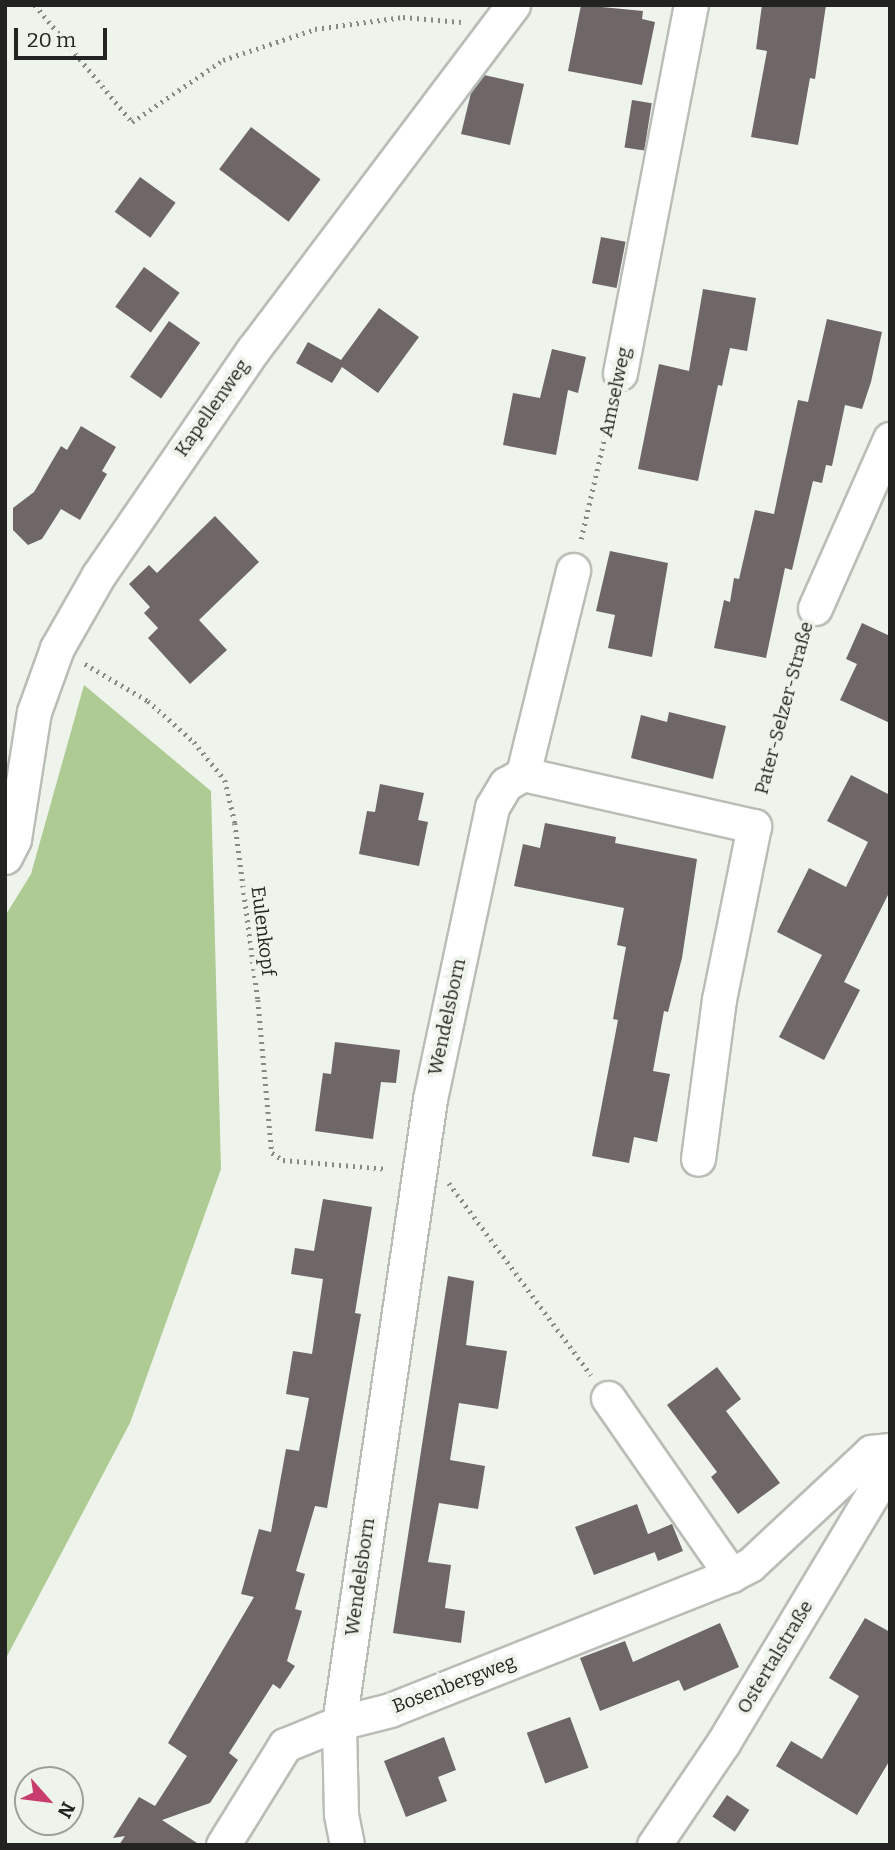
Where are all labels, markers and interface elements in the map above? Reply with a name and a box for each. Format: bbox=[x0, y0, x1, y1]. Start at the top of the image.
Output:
scale bar bbox=[18, 14, 110, 58]
text: 20 m bbox=[27, 27, 76, 53]
street label: Amselweg bbox=[594, 345, 636, 439]
street label: Kapellenweg bbox=[170, 355, 254, 461]
street label: Pater-Selzer-Straße bbox=[750, 619, 818, 797]
street label: Eulenkopf bbox=[246, 885, 280, 977]
street label: Wendelsborn bbox=[423, 957, 471, 1077]
street label: Wendelsborn bbox=[340, 1517, 380, 1637]
street label: Ostertalstraße bbox=[732, 1596, 818, 1718]
street label: Bosenbergweg bbox=[389, 1650, 519, 1718]
north arrow bbox=[14, 1766, 84, 1836]
text: N bbox=[53, 1798, 80, 1822]

